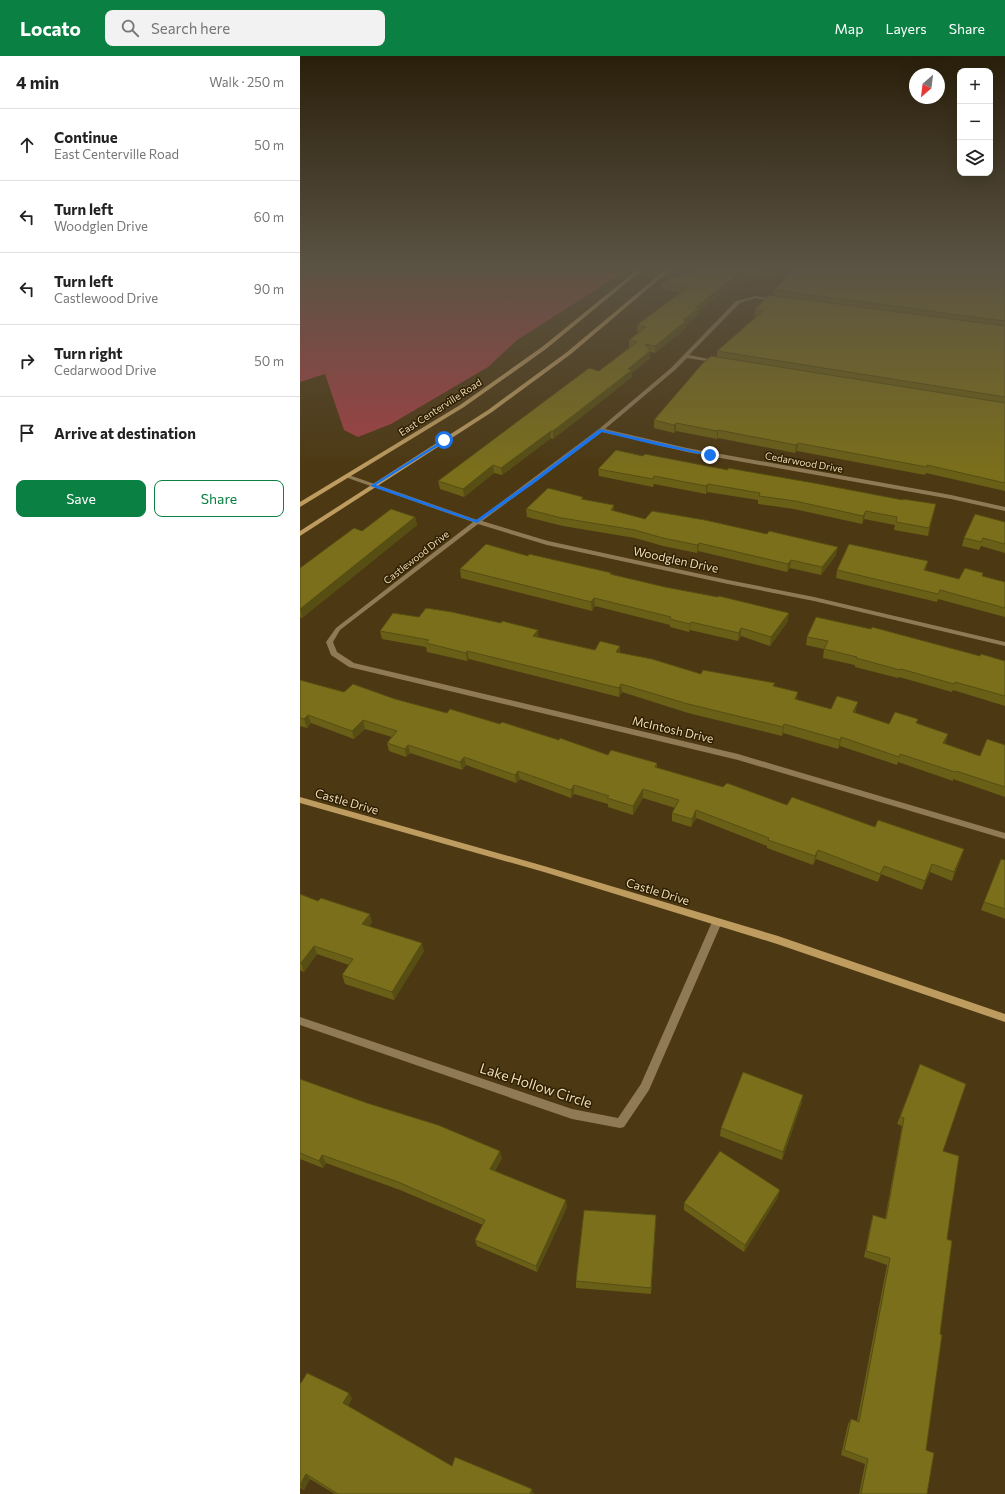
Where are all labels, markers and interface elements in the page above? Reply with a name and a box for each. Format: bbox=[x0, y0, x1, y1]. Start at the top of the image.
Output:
search box bbox=[105, 10, 385, 46]
text: Locato bbox=[20, 17, 81, 40]
icon: search bbox=[119, 17, 141, 39]
text: Search here bbox=[151, 19, 230, 37]
text: Map bbox=[835, 20, 863, 37]
text: Layers bbox=[885, 20, 927, 37]
text: Share bbox=[949, 20, 985, 37]
north arrow bbox=[909, 68, 945, 104]
map controls bbox=[957, 68, 993, 176]
button: + bbox=[957, 68, 993, 104]
text: 4 min bbox=[16, 72, 59, 93]
text: Walk · 250 m bbox=[209, 74, 284, 90]
button: − bbox=[957, 104, 993, 140]
text: Continue bbox=[54, 128, 118, 146]
icon: ahead bbox=[16, 134, 38, 156]
text: 50 m bbox=[254, 137, 284, 153]
button: layers bbox=[957, 140, 993, 176]
text: East Centerville Road bbox=[54, 146, 179, 162]
text: Turn left bbox=[54, 200, 113, 218]
icon: left bbox=[16, 206, 38, 228]
text: 60 m bbox=[254, 209, 284, 225]
text: Woodglen Drive bbox=[54, 218, 148, 234]
text: Turn left bbox=[54, 272, 113, 290]
icon: left bbox=[16, 278, 38, 300]
text: 90 m bbox=[254, 281, 284, 297]
text: Castlewood Drive bbox=[54, 290, 158, 306]
text: Turn right bbox=[54, 344, 123, 362]
icon: right bbox=[16, 350, 38, 372]
text: 50 m bbox=[254, 353, 284, 369]
text: Cedarwood Drive bbox=[54, 362, 156, 378]
street label: East Centerville Road bbox=[396, 376, 484, 438]
icon: arrive bbox=[16, 422, 38, 444]
text: Arrive at destination bbox=[54, 424, 196, 442]
route start bbox=[435, 431, 453, 449]
route end bbox=[701, 446, 719, 464]
street label: Cedarwood Drive bbox=[764, 449, 844, 475]
button: Save bbox=[16, 480, 146, 517]
button: Share bbox=[154, 480, 284, 517]
street label: Castlewood Drive bbox=[381, 528, 451, 586]
street label: Woodglen Drive bbox=[632, 543, 720, 575]
street label: McIntosh Drive bbox=[631, 713, 715, 745]
street label: Castle Drive bbox=[314, 785, 380, 817]
street label: Castle Drive bbox=[625, 875, 691, 907]
street label: Lake Hollow Circle bbox=[478, 1059, 594, 1111]

